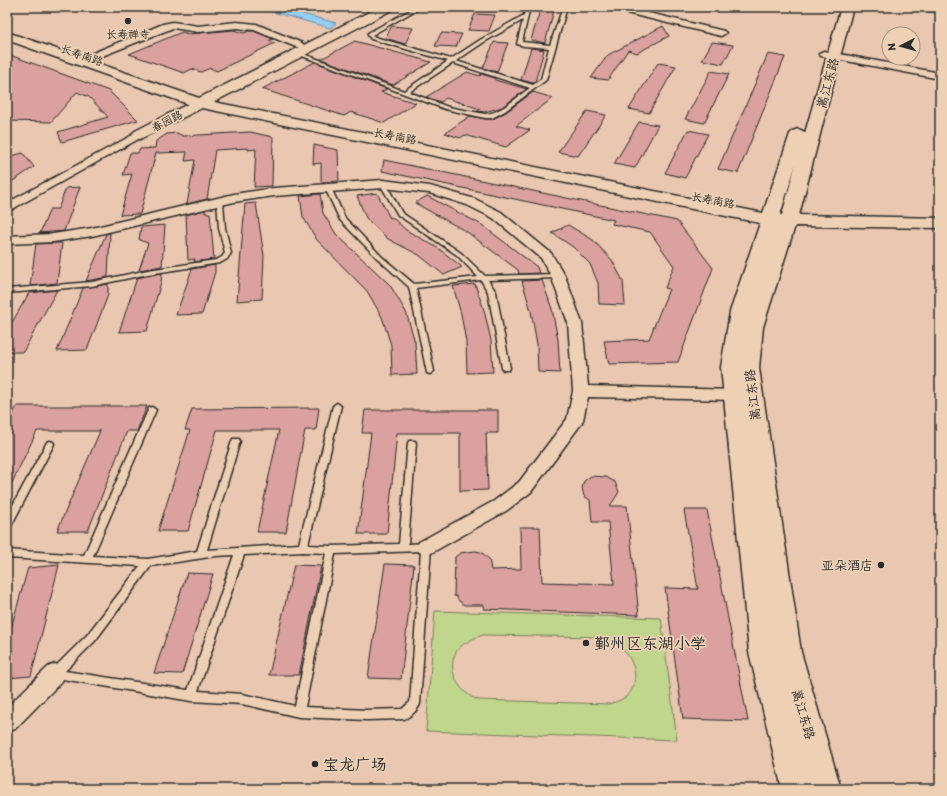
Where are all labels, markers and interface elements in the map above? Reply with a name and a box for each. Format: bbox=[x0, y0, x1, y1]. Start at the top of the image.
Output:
marker: 长寿禅寺 bbox=[123, 16, 133, 26]
north arrow bbox=[881, 26, 921, 66]
place label: 长寿禅寺 bbox=[106, 28, 150, 41]
street label: 长寿南路 bbox=[59, 42, 105, 69]
text: N bbox=[885, 43, 898, 51]
street label: 嵩江东路 bbox=[814, 56, 841, 110]
street label: 春园路 bbox=[150, 108, 185, 135]
street label: 长寿南路 bbox=[372, 126, 418, 147]
street label: 长寿南路 bbox=[690, 190, 736, 211]
street label: 嵩江东路 bbox=[742, 368, 763, 422]
place label: 亚朵酒店 bbox=[821, 558, 873, 573]
marker: 亚朵酒店 bbox=[876, 560, 886, 570]
place label: 鄞州区东湖小学 bbox=[594, 634, 706, 653]
marker: 鄞州区东湖小学 bbox=[581, 638, 591, 648]
street label: 嵩江东路 bbox=[789, 687, 818, 741]
place label: 宝龙广场 bbox=[323, 755, 387, 774]
marker: 宝龙广场 bbox=[310, 759, 320, 769]

